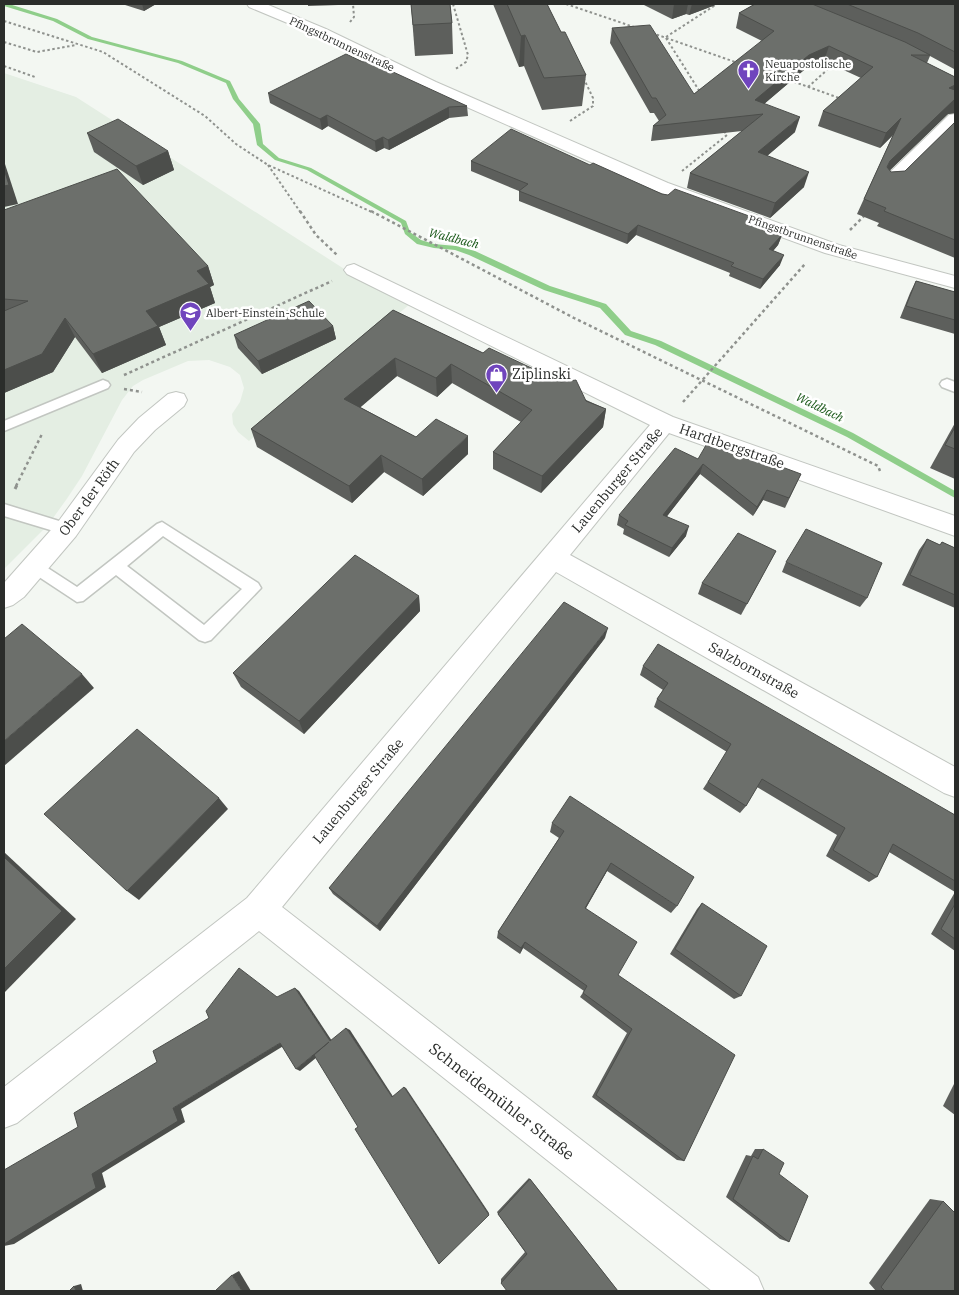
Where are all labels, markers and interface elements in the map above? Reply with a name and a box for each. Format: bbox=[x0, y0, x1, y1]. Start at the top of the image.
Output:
street label: Pfingstbrunnenstraße bbox=[287, 13, 397, 75]
place label: Neuapostolische Kirche bbox=[765, 57, 851, 84]
church icon: Neuapostolische Kirche bbox=[737, 58, 761, 89]
street label: Pfingstbrunnenstraße bbox=[747, 212, 859, 262]
water label: Waldbach bbox=[427, 225, 481, 252]
school or university icon: Albert-Einstein-Schule bbox=[178, 301, 202, 332]
place label: Albert-Einstein-Schule bbox=[206, 306, 325, 320]
shop icon: Ziplinski bbox=[484, 362, 508, 393]
place label: Ziplinski bbox=[512, 365, 571, 383]
water label: Waldbach bbox=[794, 389, 847, 425]
street label: Hardtbergstraße bbox=[677, 420, 787, 472]
street label: Lauenburger Straße bbox=[568, 424, 666, 536]
street label: Ober der Röth bbox=[55, 454, 123, 539]
street label: Salzbornstraße bbox=[706, 638, 802, 702]
street label: Lauenburger Straße bbox=[309, 735, 407, 847]
street label: Schneidemühler Straße bbox=[425, 1038, 579, 1164]

